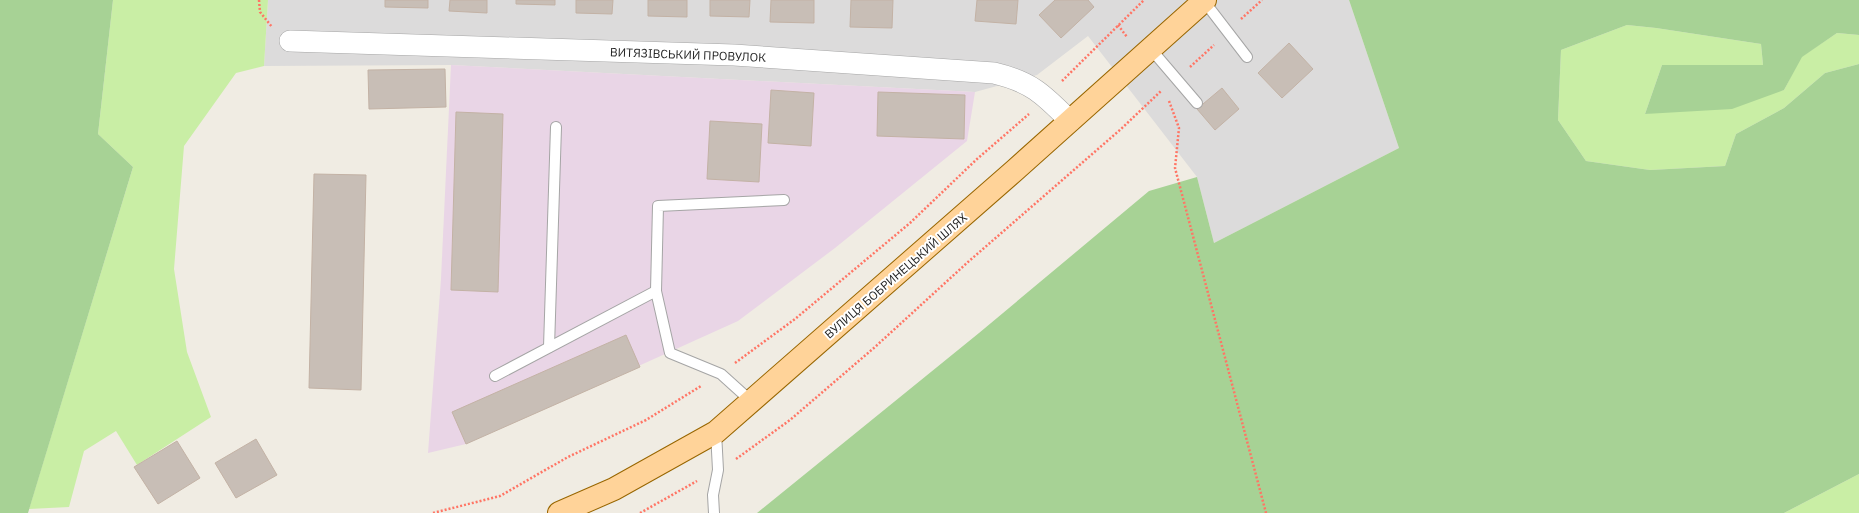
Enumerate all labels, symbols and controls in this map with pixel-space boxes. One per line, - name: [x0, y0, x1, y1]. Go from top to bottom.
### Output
- street label: ВИТЯЗІВСЬКИЙ ПРОВУЛОК: [610, 44, 766, 65]
- street label: ВУЛИЦЯ БОБРИНЕЦЬКИЙ ШЛЯХ: [821, 209, 970, 342]

